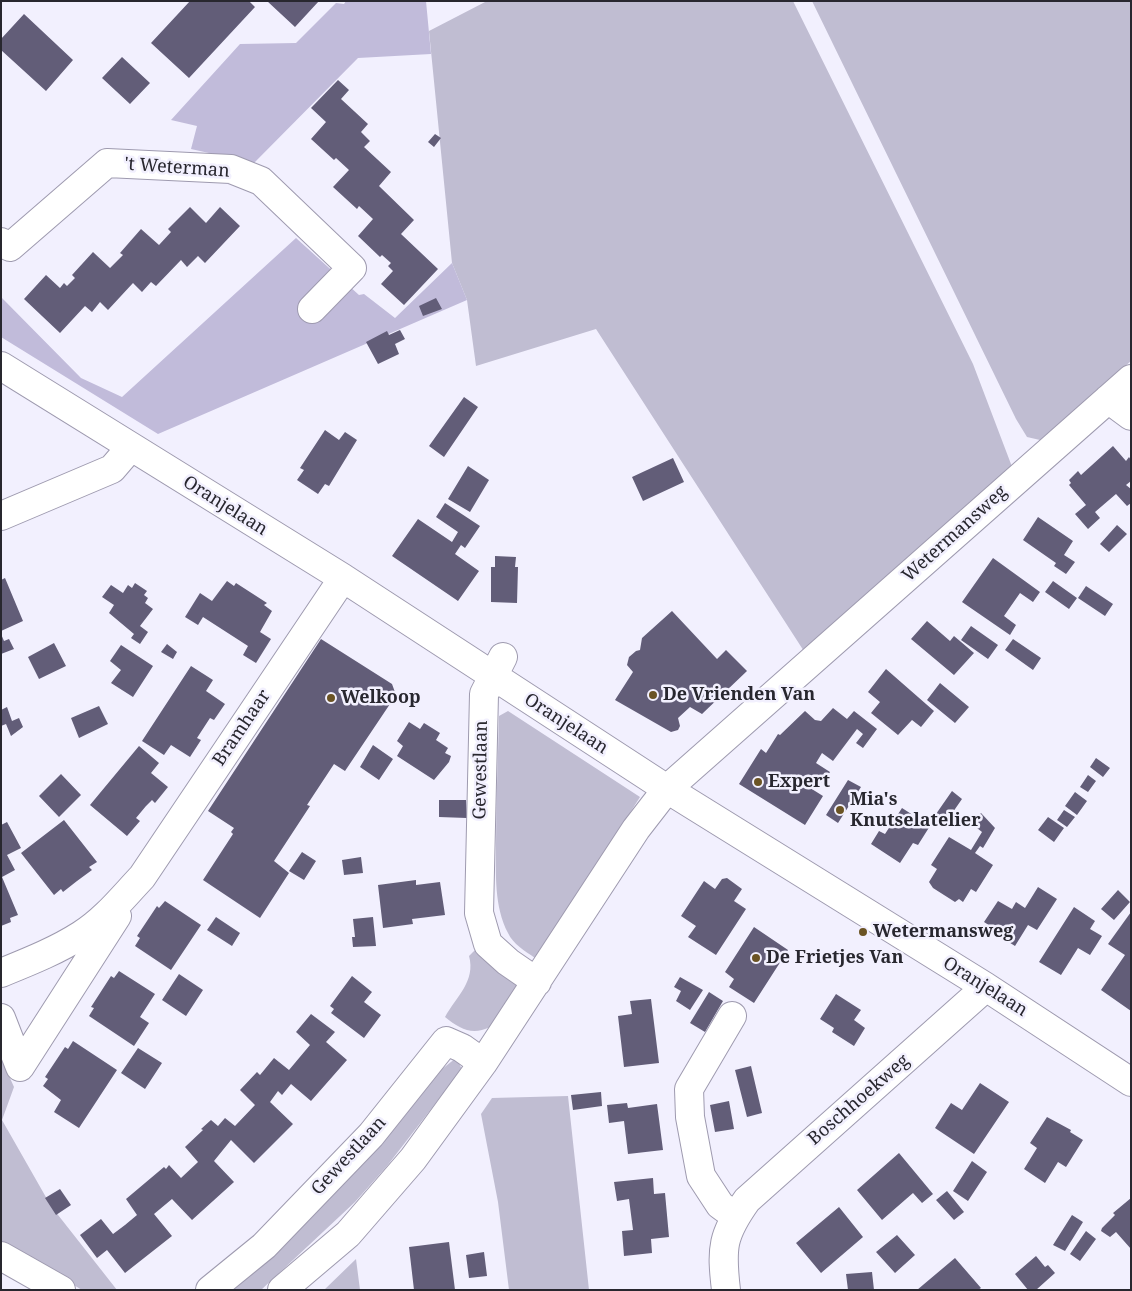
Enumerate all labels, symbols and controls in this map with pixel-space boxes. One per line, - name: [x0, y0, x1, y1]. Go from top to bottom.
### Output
- street label: 't Weterman: [124, 154, 230, 182]
- street label: Oranjelaan: [179, 471, 271, 541]
- street label: Wetermansweg: [898, 481, 1012, 587]
- place label: De Vrienden Van: [663, 684, 815, 706]
- street label: Bramhaar: [209, 686, 275, 770]
- place label: Welkoop: [341, 687, 421, 709]
- street label: Oranjelaan: [520, 689, 612, 759]
- marker: De Vrienden Van: [647, 689, 659, 701]
- marker: Welkoop: [325, 692, 337, 704]
- street label: Gewestlaan: [469, 720, 493, 820]
- place label: Expert: [768, 771, 830, 793]
- marker: Expert: [752, 776, 764, 788]
- place label: Mia's Knutselatelier: [850, 789, 981, 832]
- marker: Mia's Knutselatelier: [834, 804, 846, 816]
- place label: Wetermansweg: [873, 921, 1013, 943]
- marker: Wetermansweg: [857, 926, 869, 938]
- place label: De Frietjes Van: [766, 947, 903, 969]
- marker: De Frietjes Van: [750, 952, 762, 964]
- street label: Oranjelaan: [939, 952, 1031, 1022]
- street label: Boschhoekweg: [804, 1050, 914, 1150]
- street label: Gewestlaan: [307, 1112, 391, 1200]

